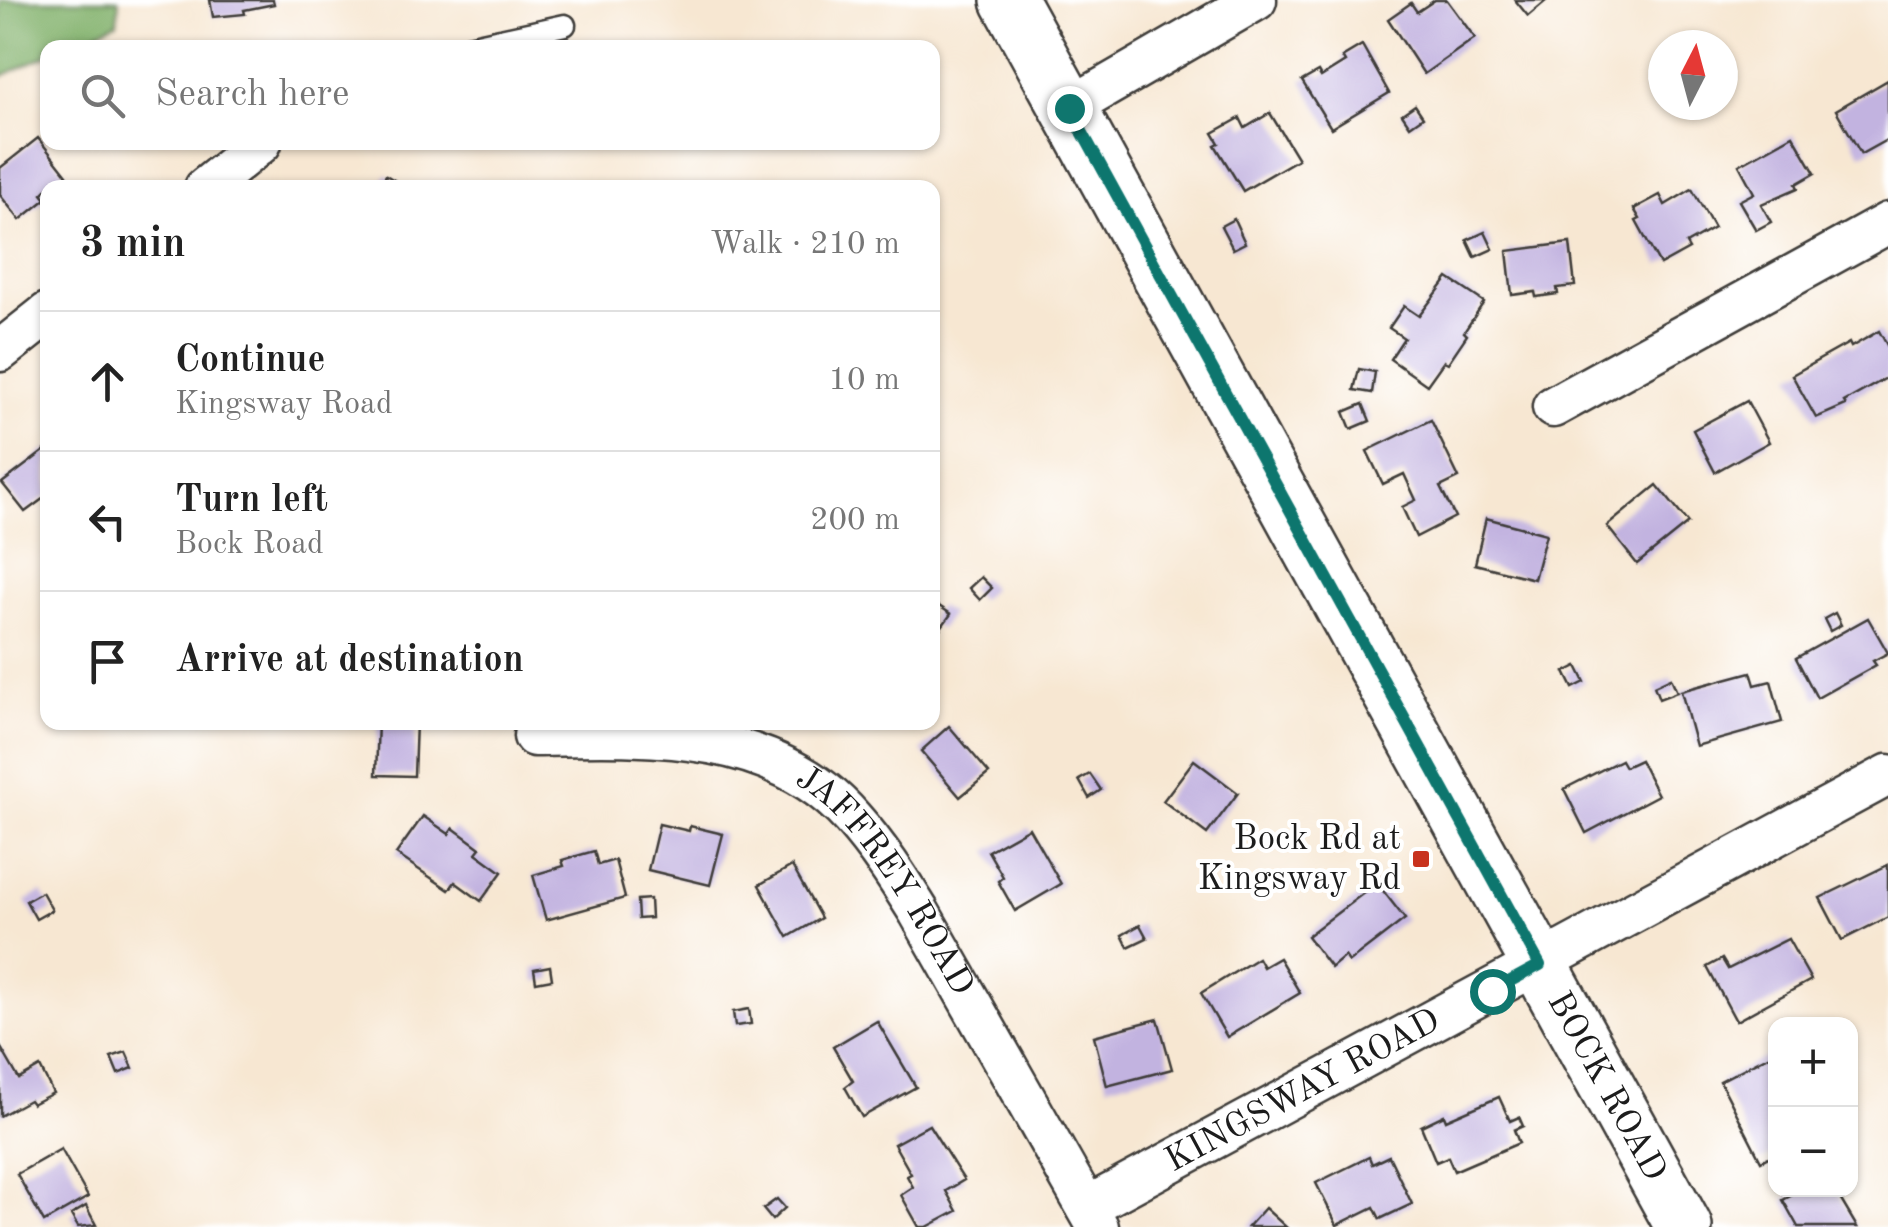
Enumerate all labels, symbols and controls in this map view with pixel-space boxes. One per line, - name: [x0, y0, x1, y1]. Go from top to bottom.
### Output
- north arrow: [1648, 30, 1738, 120]
- search box: [40, 40, 940, 150]
- icon: search: [75, 68, 130, 123]
- text: Search here: [155, 76, 350, 114]
- route end: [1047, 86, 1093, 132]
- text: 3 min: [80, 224, 186, 266]
- text: Walk · 210 m: [710, 229, 900, 261]
- text: Continue: [175, 342, 325, 380]
- icon: ahead: [80, 354, 135, 409]
- text: 10 m: [829, 365, 900, 397]
- text: Kingsway Road: [175, 389, 393, 421]
- text: Turn left: [175, 482, 328, 520]
- icon: left: [80, 494, 135, 549]
- text: 200 m: [810, 505, 900, 537]
- text: Bock Road: [175, 529, 324, 561]
- icon: arrive: [80, 634, 135, 689]
- text: Arrive at destination: [175, 642, 524, 680]
- street label: JAFFREY ROAD: [790, 760, 980, 1001]
- place label: Bock Rd at Kingsway Rd: [1198, 822, 1401, 897]
- marker: Bock Rd at Kingsway Rd: [1410, 848, 1432, 870]
- route start: [1470, 969, 1516, 1015]
- street label: BOCK ROAD: [1541, 986, 1673, 1187]
- street label: KINGSWAY ROAD: [1160, 1003, 1446, 1179]
- map controls: [1768, 1017, 1858, 1197]
- button: +: [1768, 1017, 1858, 1107]
- button: −: [1768, 1107, 1858, 1197]

